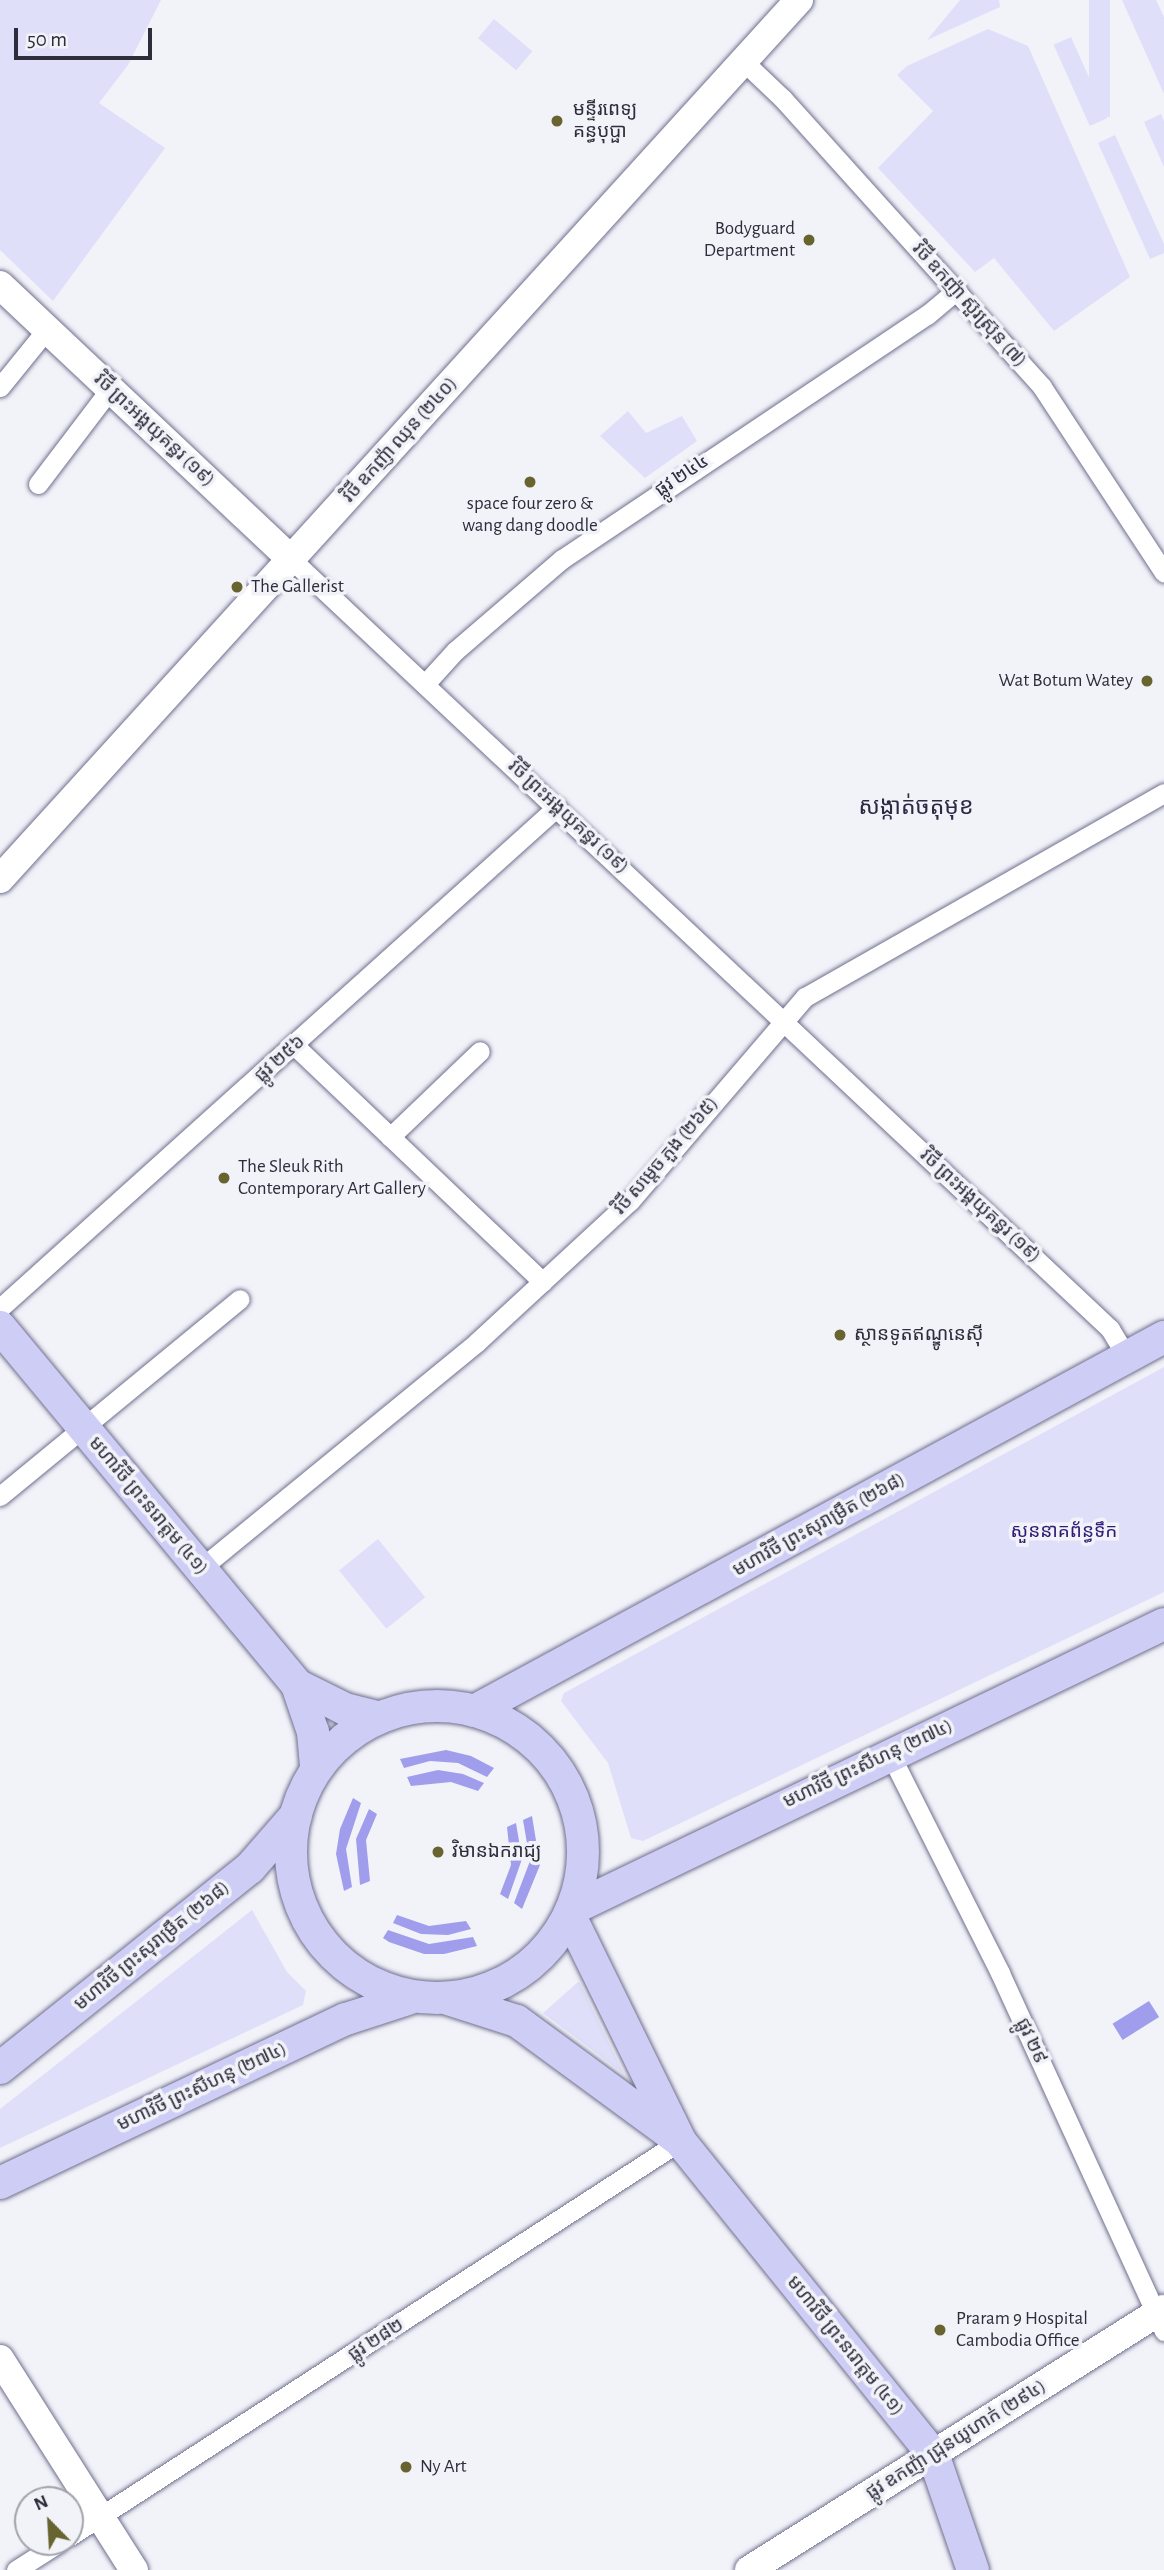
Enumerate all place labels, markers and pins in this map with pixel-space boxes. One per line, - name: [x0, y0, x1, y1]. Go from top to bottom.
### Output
- place label: មន្ទីរពេទ្យ គន្ធបុប្ផា: [573, 99, 637, 143]
- marker: មន្ទីរពេទ្យ គន្ធបុប្ផា: [547, 111, 567, 131]
- place label: Bodyguard Department: [704, 218, 795, 262]
- marker: Bodyguard Department: [801, 232, 817, 248]
- marker: space four zero & wang dang doodle: [522, 474, 538, 490]
- place label: space four zero & wang dang doodle: [462, 493, 598, 537]
- place label: The Gallerist: [251, 576, 344, 598]
- marker: The Gallerist: [229, 579, 245, 595]
- place label: Wat Botum Watey: [998, 670, 1133, 692]
- marker: Wat Botum Watey: [1139, 673, 1155, 689]
- place label: The Sleuk Rith Contemporary Art Gallery: [238, 1156, 426, 1200]
- marker: The Sleuk Rith Contemporary Art Gallery: [216, 1170, 232, 1186]
- place label: ស្ថានទូតឥណ្ឌូនេស៊ី: [854, 1324, 983, 1346]
- marker: ស្ថានទូតឥណ្ឌូនេស៊ី: [832, 1327, 848, 1343]
- place label: វិមានឯករាជ្យ: [452, 1841, 541, 1863]
- marker: វិមានឯករាជ្យ: [430, 1844, 446, 1860]
- place label: Praram 9 Hospital Cambodia Office: [956, 2308, 1088, 2352]
- marker: Praram 9 Hospital Cambodia Office: [930, 2320, 950, 2340]
- place label: Ny Art: [420, 2456, 467, 2478]
- marker: Ny Art: [398, 2459, 414, 2475]

